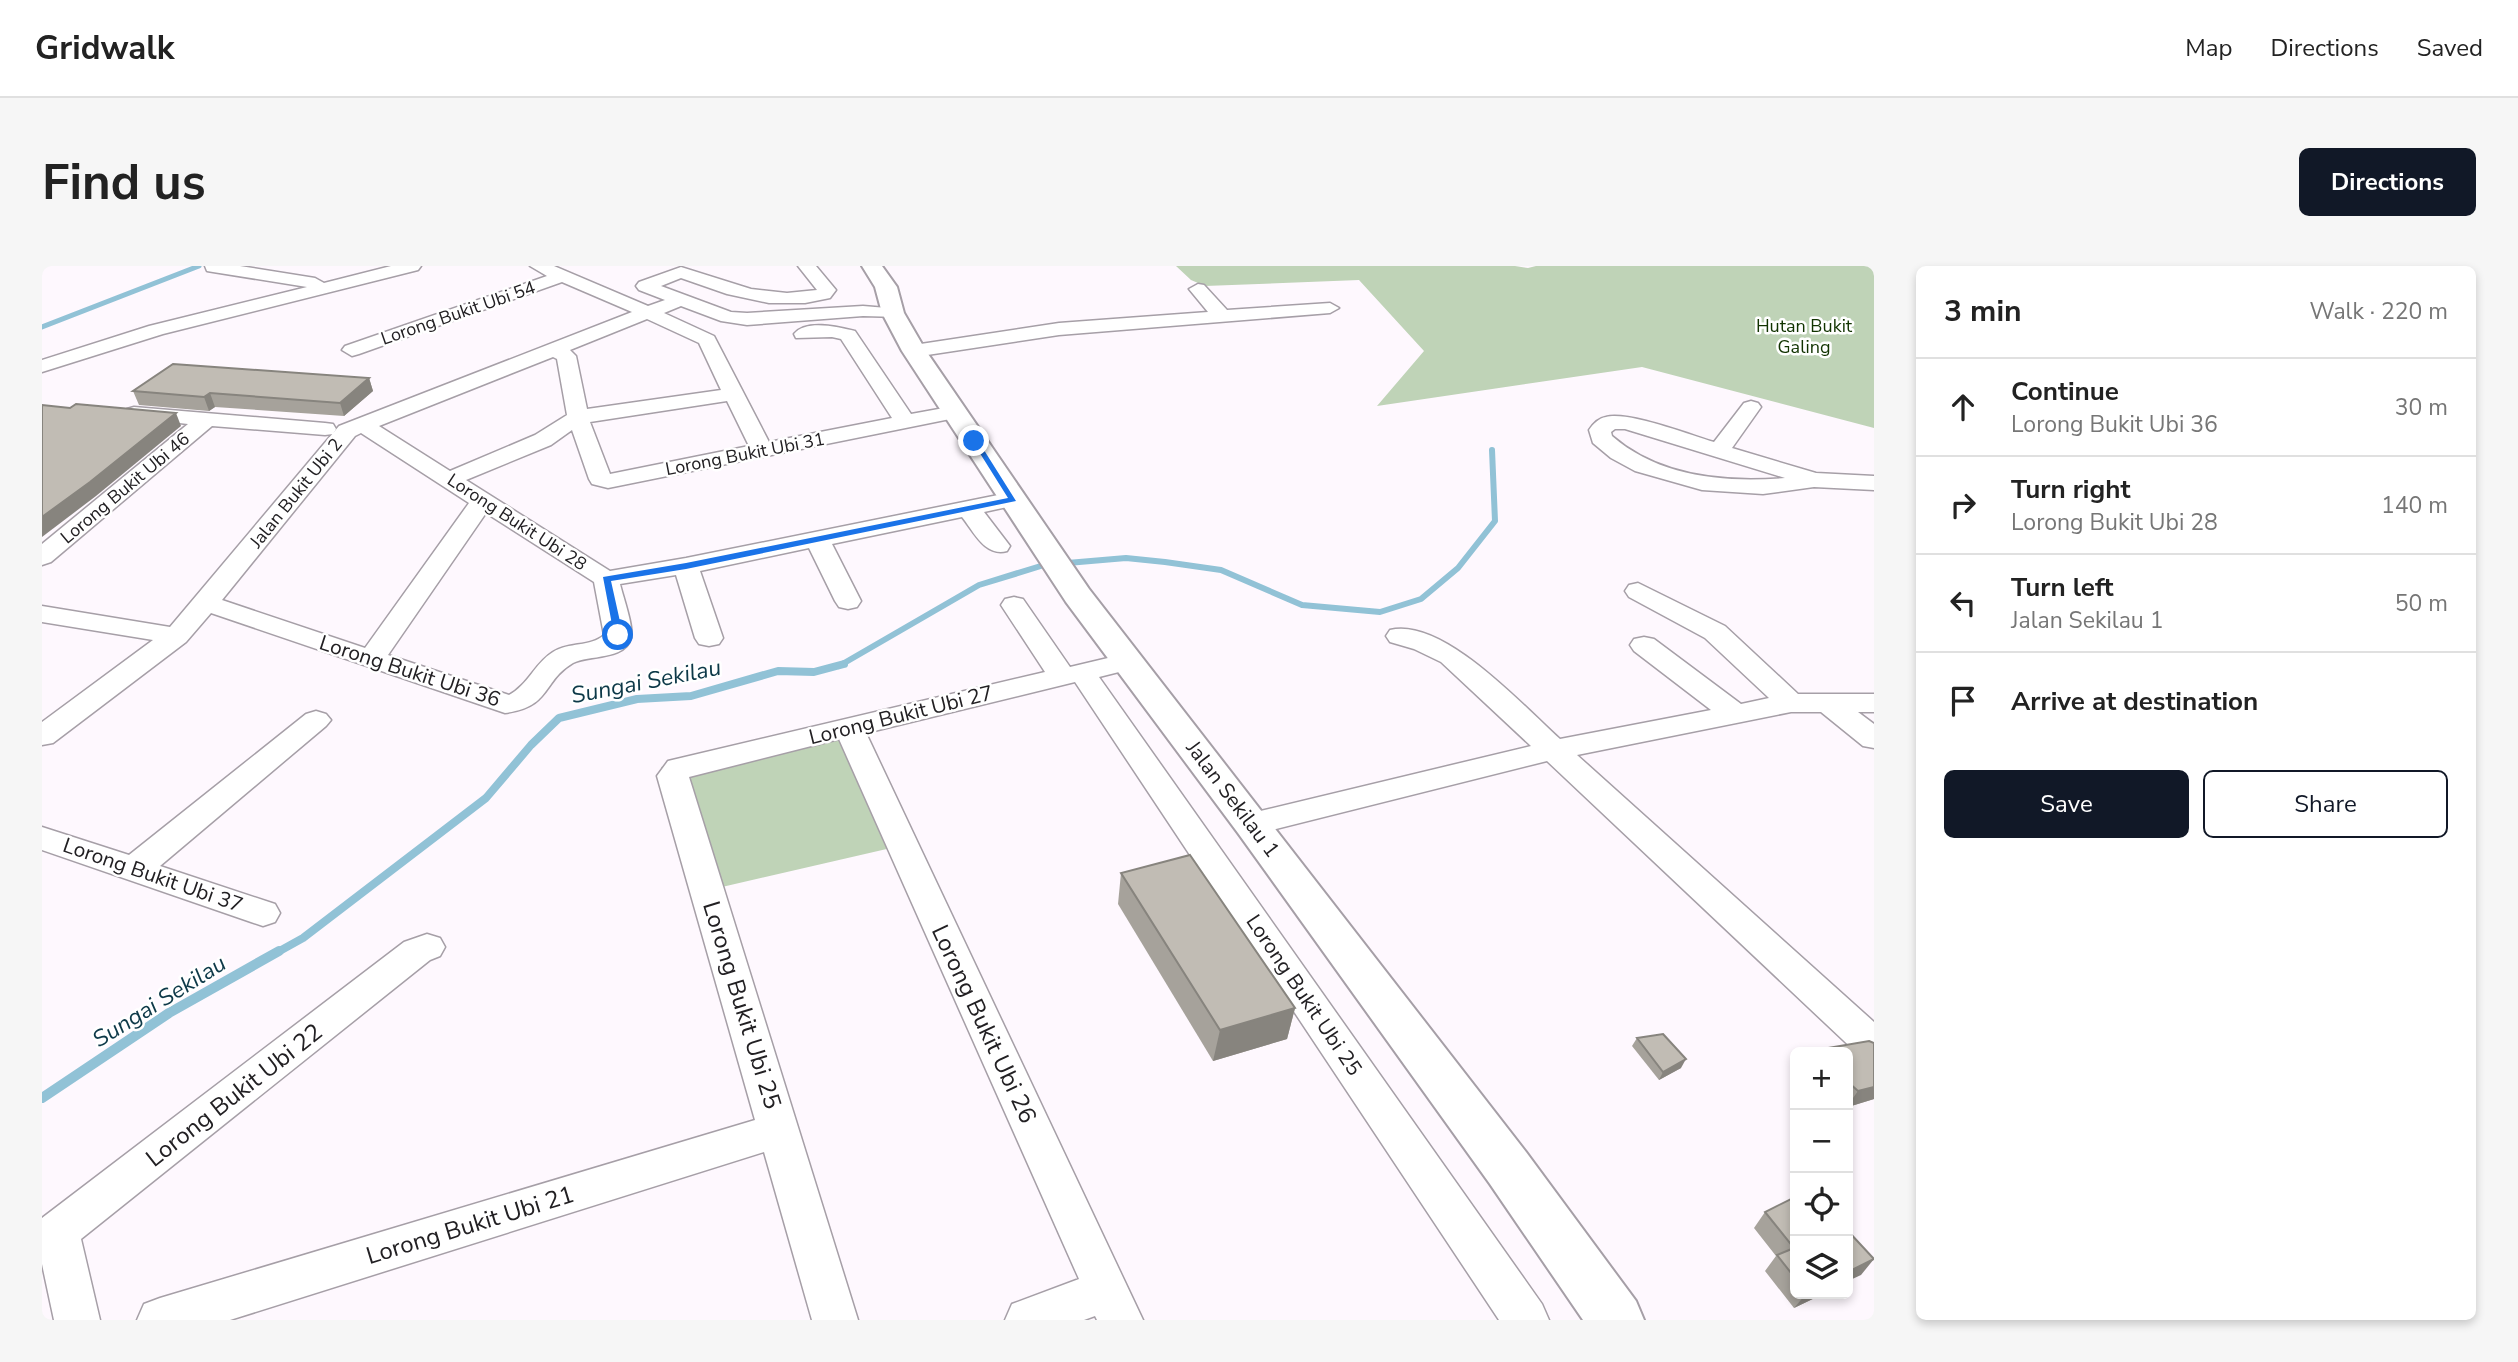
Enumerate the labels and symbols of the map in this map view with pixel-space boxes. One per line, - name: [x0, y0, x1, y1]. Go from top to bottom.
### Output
- street label: Lorong Bukit Ubi 54: [378, 275, 539, 351]
- park label: Hutan Bukit Galing: [1756, 314, 1853, 359]
- route end: [958, 425, 989, 456]
- street label: Lorong Bukit Ubi 46: [55, 427, 195, 549]
- street label: Lorong Bukit Ubi 31: [663, 427, 827, 481]
- street label: Jalan Bukit Ubi 2: [244, 433, 348, 554]
- street label: Lorong Bukit Ubi 28: [443, 468, 591, 576]
- route start: [602, 619, 633, 650]
- street label: Lorong Bukit Ubi 36: [316, 629, 504, 713]
- water label: Sungai Sekilau: [568, 652, 724, 711]
- street label: Lorong Bukit Ubi 27: [806, 679, 996, 751]
- street label: Jalan Sekilau 1: [1179, 734, 1286, 863]
- street label: Lorong Bukit Ubi 37: [59, 831, 247, 919]
- street label: Lorong Bukit Ubi 25: [695, 897, 789, 1113]
- street label: Lorong Bukit Ubi 25: [1240, 909, 1368, 1081]
- street label: Lorong Bukit Ubi 26: [924, 919, 1044, 1129]
- water label: Sungai Sekilau: [87, 948, 232, 1055]
- street label: Lorong Bukit Ubi 22: [139, 1016, 329, 1174]
- street label: Lorong Bukit Ubi 21: [362, 1178, 578, 1272]

